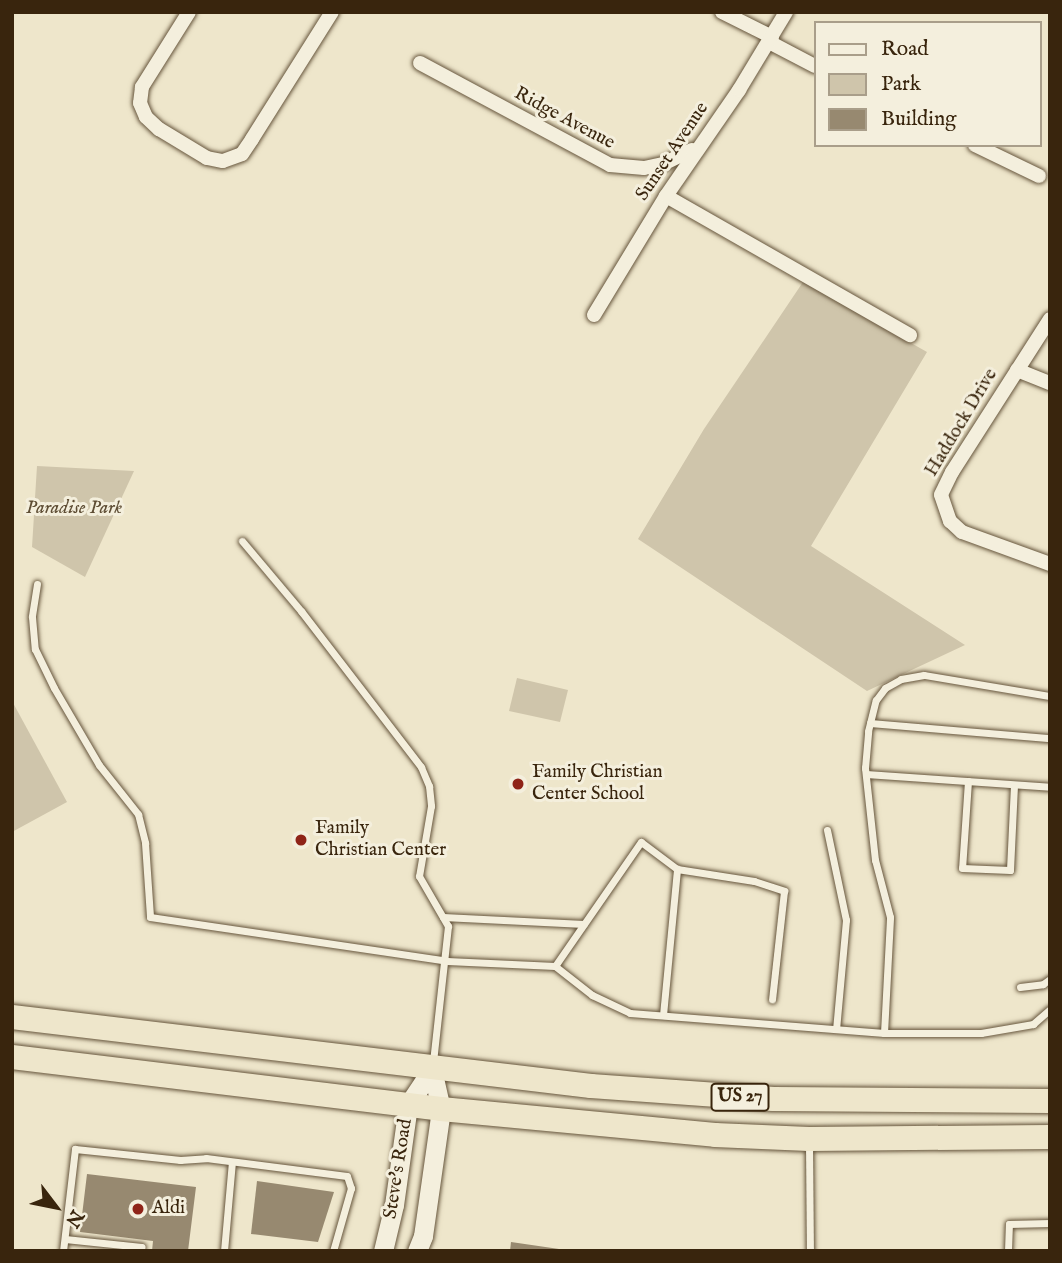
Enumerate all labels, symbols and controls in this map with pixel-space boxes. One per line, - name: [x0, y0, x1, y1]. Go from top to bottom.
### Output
- legend: [814, 21, 1041, 147]
- text: Road: [881, 36, 928, 63]
- text: Park: [881, 71, 921, 98]
- street label: Ridge Avenue: [510, 83, 618, 155]
- street label: Sunset Avenue: [632, 98, 714, 206]
- text: Building: [881, 106, 956, 133]
- street label: Haddock Drive: [921, 365, 1003, 481]
- park label: Paradise Park: [26, 498, 122, 520]
- place label: Family Christian Center School: [532, 762, 663, 806]
- marker: Family Christian Center School: [510, 776, 526, 792]
- place label: Family Christian Center: [315, 818, 446, 862]
- marker: Family Christian Center: [293, 832, 309, 848]
- road number: US 27: [710, 1082, 770, 1112]
- street label: Steve's Road: [380, 1117, 418, 1221]
- north arrow: [21, 1172, 91, 1242]
- place label: Aldi: [152, 1198, 185, 1220]
- marker: Aldi: [130, 1201, 146, 1217]
- text: N: [59, 1205, 88, 1231]

